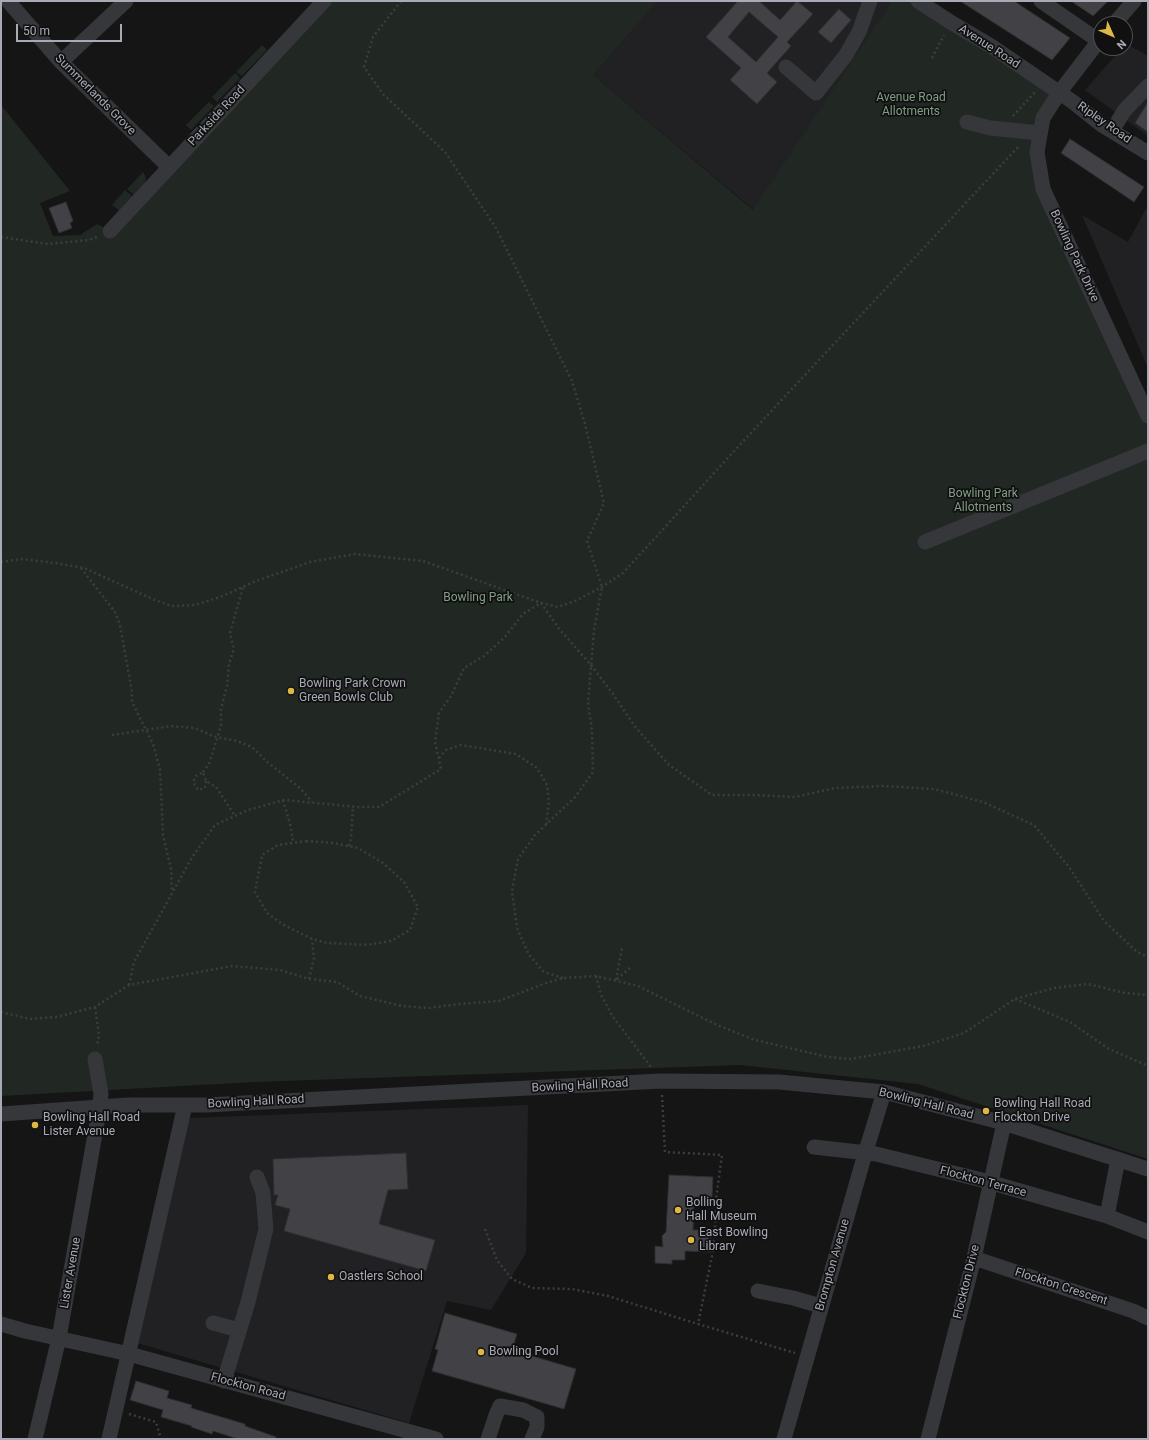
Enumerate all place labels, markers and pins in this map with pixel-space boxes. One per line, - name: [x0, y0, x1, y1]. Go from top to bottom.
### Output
- place label: Bowling Park Crown Green Bowls Club: [299, 677, 406, 705]
- marker: Bowling Park Crown Green Bowls Club: [286, 686, 296, 696]
- place label: Bowling Hall Road Flockton Drive: [994, 1097, 1091, 1125]
- marker: Bowling Hall Road Flockton Drive: [981, 1106, 991, 1116]
- place label: Bowling Hall Road Lister Avenue: [43, 1111, 140, 1139]
- marker: Bowling Hall Road Lister Avenue: [30, 1120, 40, 1130]
- place label: Bolling Hall Museum: [686, 1196, 757, 1224]
- marker: Bolling Hall Museum: [673, 1205, 683, 1215]
- place label: East Bowling Library: [699, 1226, 768, 1254]
- marker: East Bowling Library: [686, 1235, 696, 1245]
- place label: Oastlers School: [339, 1270, 423, 1284]
- marker: Oastlers School: [326, 1272, 336, 1282]
- place label: Bowling Pool: [489, 1345, 559, 1359]
- marker: Bowling Pool: [476, 1347, 486, 1357]

